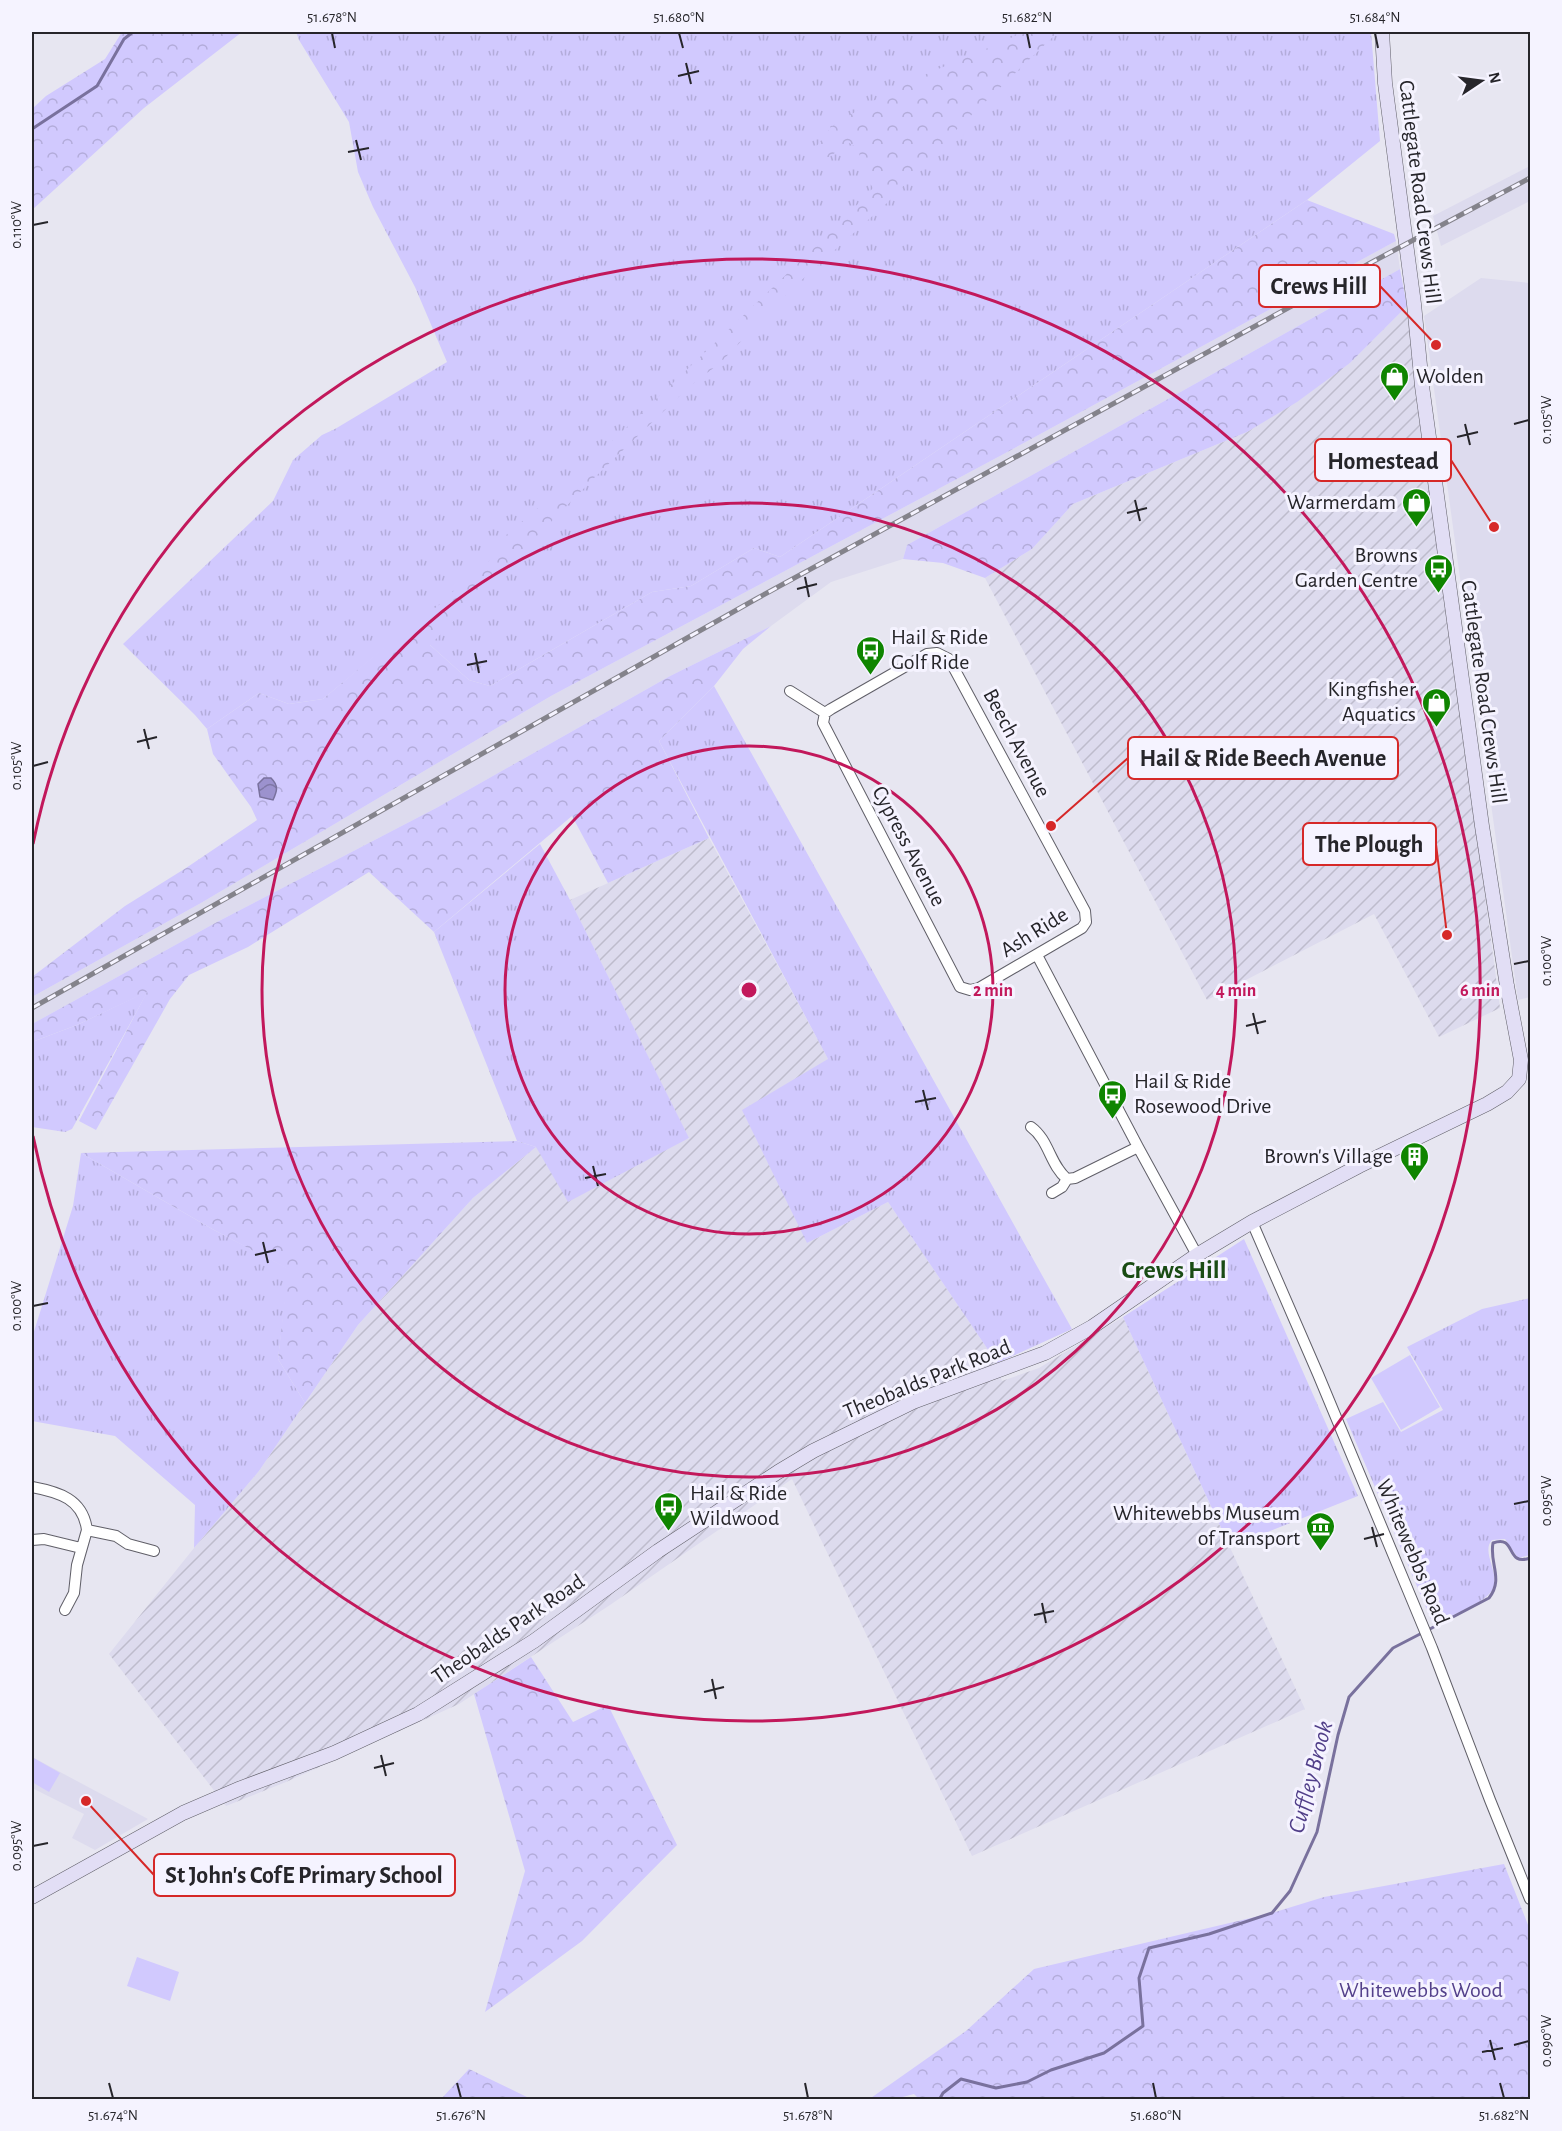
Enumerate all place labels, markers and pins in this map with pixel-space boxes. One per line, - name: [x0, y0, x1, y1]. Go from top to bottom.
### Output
- callout: Crews Hill: [1259, 265, 1380, 307]
- shop icon: Wolden: [1379, 360, 1411, 402]
- place label: Wolden: [1416, 365, 1484, 387]
- callout: Homestead: [1315, 439, 1451, 481]
- shop icon: Warmerdam: [1401, 486, 1433, 528]
- place label: Warmerdam: [1287, 491, 1396, 513]
- place label: Browns Garden Centre: [1295, 544, 1418, 591]
- bus stop icon: Browns Garden Centre: [1423, 552, 1455, 594]
- place label: Hail & Ride Golf Ride: [891, 626, 988, 673]
- bus stop icon: Hail & Ride Golf Ride: [854, 634, 886, 676]
- place label: Kingfisher Aquatics: [1328, 678, 1416, 725]
- shop icon: Kingfisher Aquatics: [1421, 686, 1453, 728]
- callout: Hail & Ride Beech Avenue: [1128, 737, 1398, 779]
- callout: The Plough: [1303, 823, 1436, 865]
- centre of rings: [739, 980, 759, 1000]
- place label: Hail & Ride Rosewood Drive: [1134, 1070, 1271, 1117]
- bus stop icon: Hail & Ride Rosewood Drive: [1097, 1078, 1129, 1120]
- building icon: Brown's Village: [1398, 1140, 1430, 1182]
- place label: Brown's Village: [1264, 1145, 1393, 1167]
- place label: Hail & Ride Wildwood: [690, 1482, 787, 1529]
- bus stop icon: Hail & Ride Wildwood: [653, 1490, 685, 1532]
- place label: Whitewebbs Museum of Transport: [1113, 1502, 1300, 1549]
- museum icon: Whitewebbs Museum of Transport: [1305, 1510, 1337, 1552]
- callout: St John's CofE Primary School: [154, 1854, 455, 1896]

